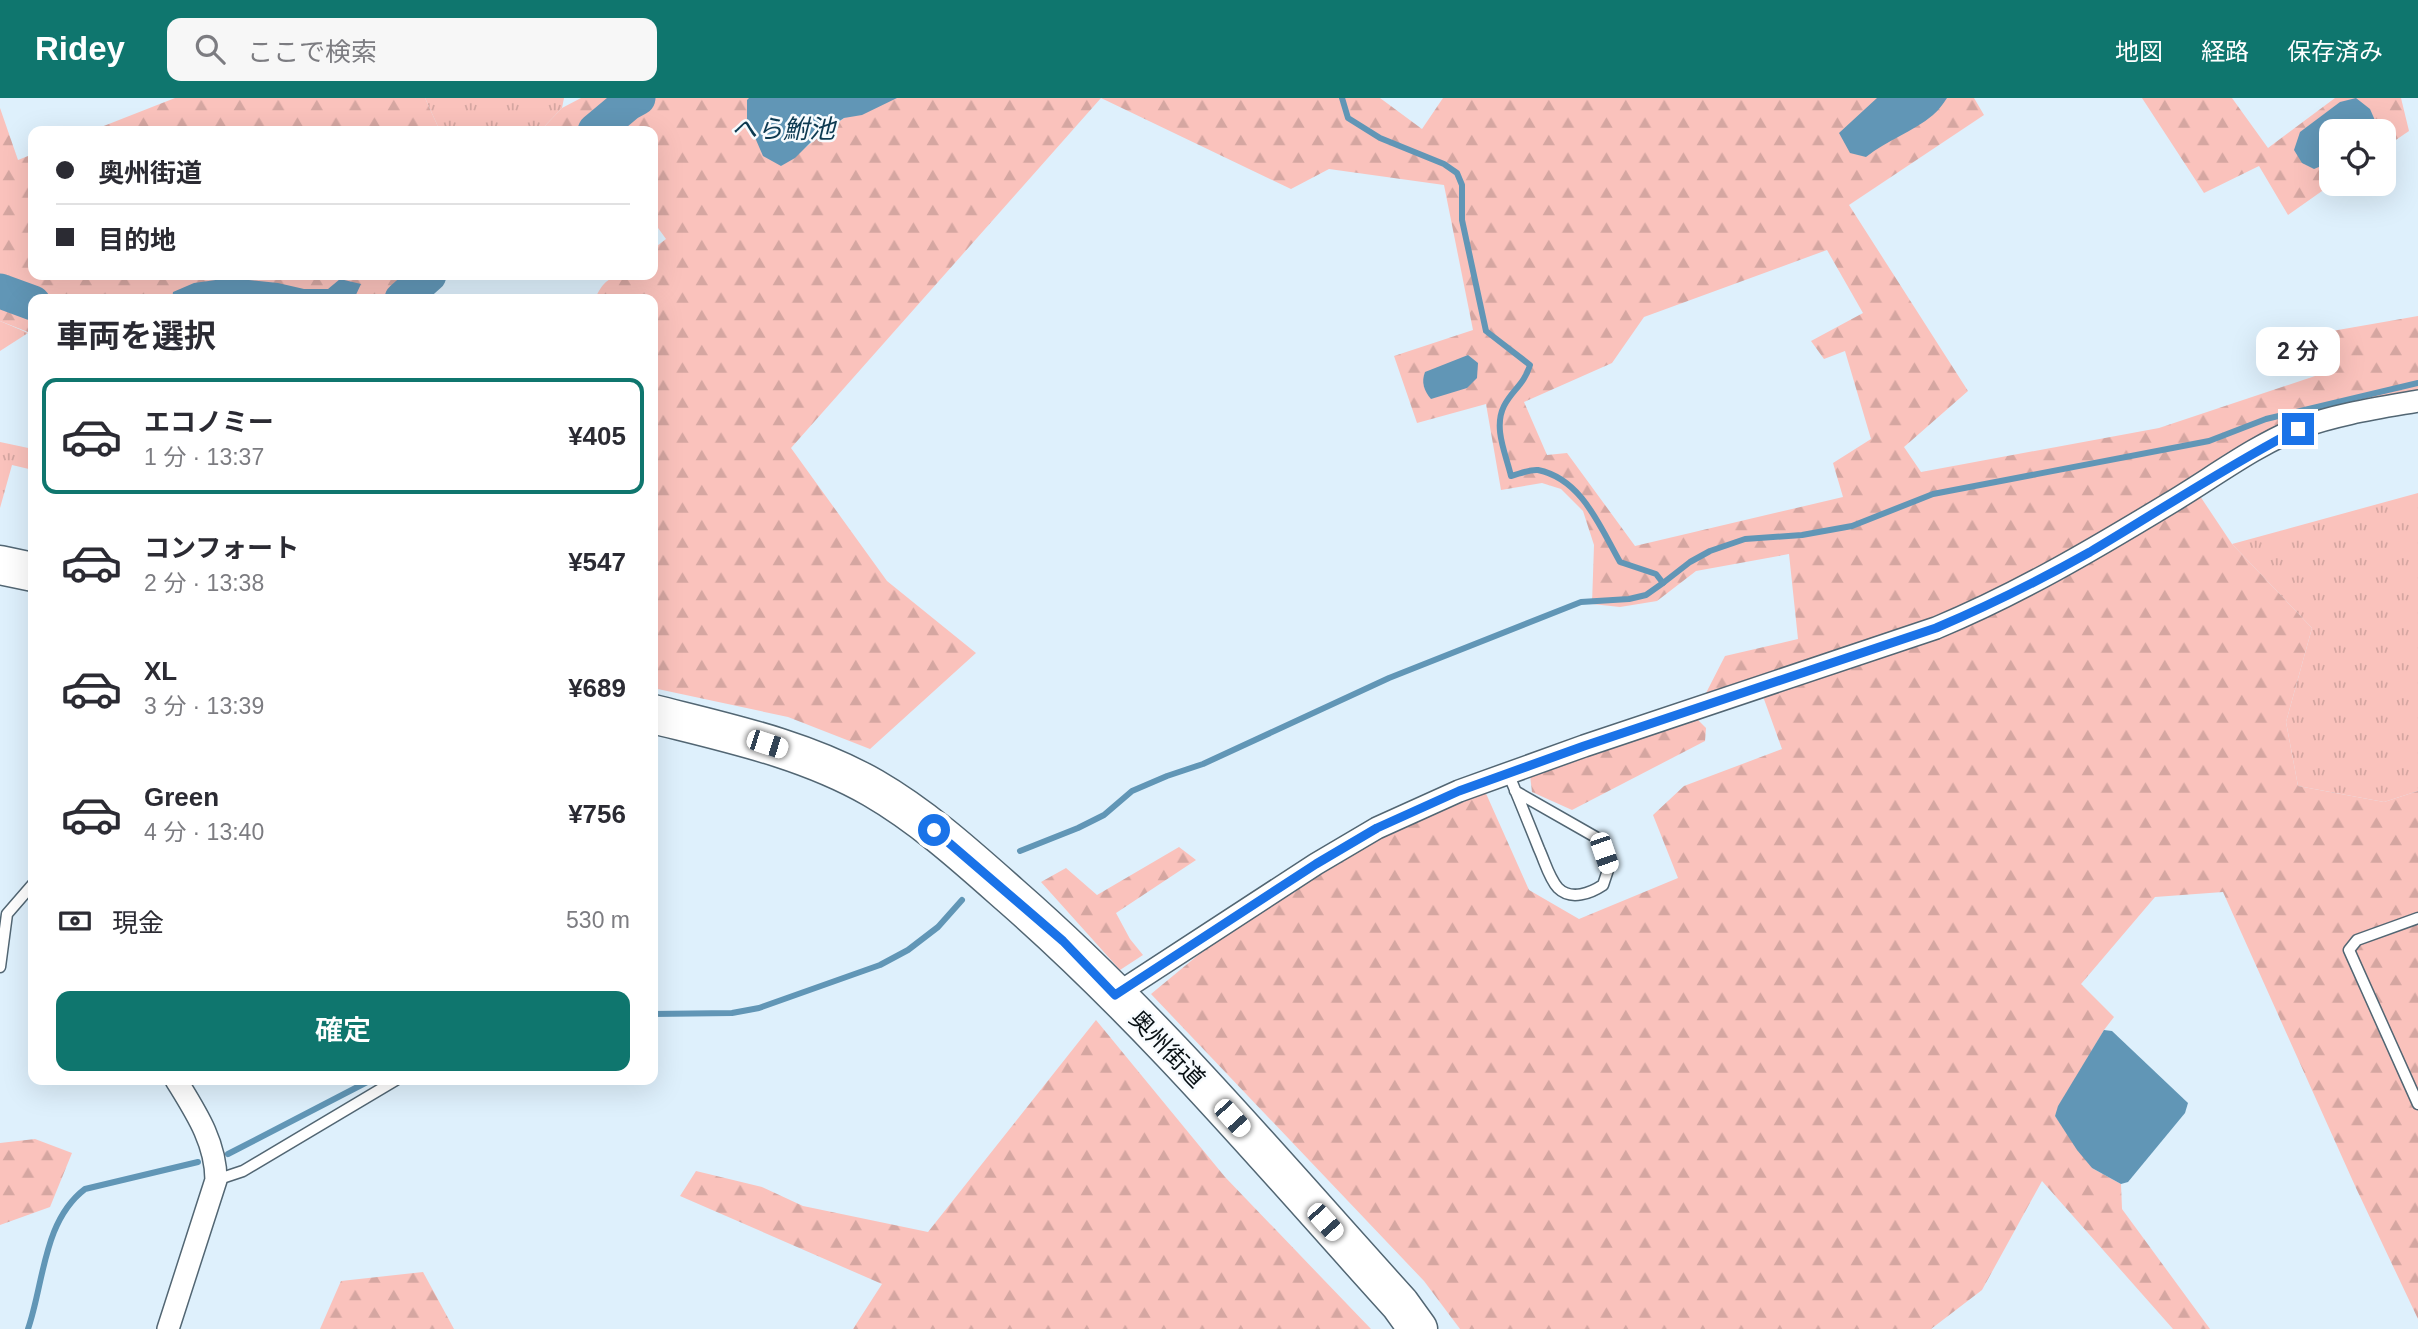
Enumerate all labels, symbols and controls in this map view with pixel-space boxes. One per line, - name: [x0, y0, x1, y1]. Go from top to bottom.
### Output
- search box: [167, 18, 657, 81]
- text: Ridey: [35, 30, 125, 67]
- icon: search: [191, 30, 229, 68]
- text: ここで検索: [247, 37, 377, 67]
- text: 地図: [2115, 38, 2163, 65]
- text: 経路: [2201, 38, 2249, 65]
- text: 保存済み: [2287, 38, 2383, 65]
- water label: へら鮒池: [731, 114, 838, 144]
- map controls: [2319, 119, 2396, 196]
- button: locate: [2319, 119, 2396, 196]
- text: 奥州街道: [98, 158, 202, 188]
- text: 目的地: [98, 225, 176, 255]
- text: 車両を選択: [56, 318, 216, 354]
- callout: 2 分: [2256, 328, 2340, 376]
- text: 2 分: [2277, 338, 2319, 364]
- icon: car: [60, 405, 123, 468]
- text: エコノミー: [144, 407, 274, 437]
- route end: [2282, 413, 2314, 445]
- text: ¥405: [568, 421, 626, 451]
- text: 1 分 · 13:37: [144, 444, 264, 470]
- icon: car: [60, 531, 123, 594]
- text: コンフォート: [144, 533, 299, 563]
- text: ¥547: [568, 547, 626, 577]
- text: 2 分 · 13:38: [144, 570, 264, 596]
- text: XL: [144, 656, 177, 686]
- icon: car: [60, 657, 123, 720]
- text: ¥689: [568, 673, 626, 703]
- text: 3 分 · 13:39: [144, 693, 264, 719]
- car: [744, 728, 791, 760]
- text: Green: [144, 782, 219, 812]
- icon: car: [60, 783, 123, 846]
- text: ¥756: [568, 799, 626, 829]
- route start: [918, 814, 950, 846]
- text: 4 分 · 13:40: [144, 819, 264, 845]
- car: [1588, 830, 1621, 876]
- icon: cash: [56, 902, 94, 940]
- text: 530 m: [566, 907, 630, 933]
- text: 現金: [112, 908, 164, 938]
- button: 確定: [56, 991, 630, 1071]
- street label: 奥州街道: [1124, 1005, 1210, 1093]
- car: [1211, 1095, 1254, 1141]
- car: [1304, 1199, 1347, 1245]

